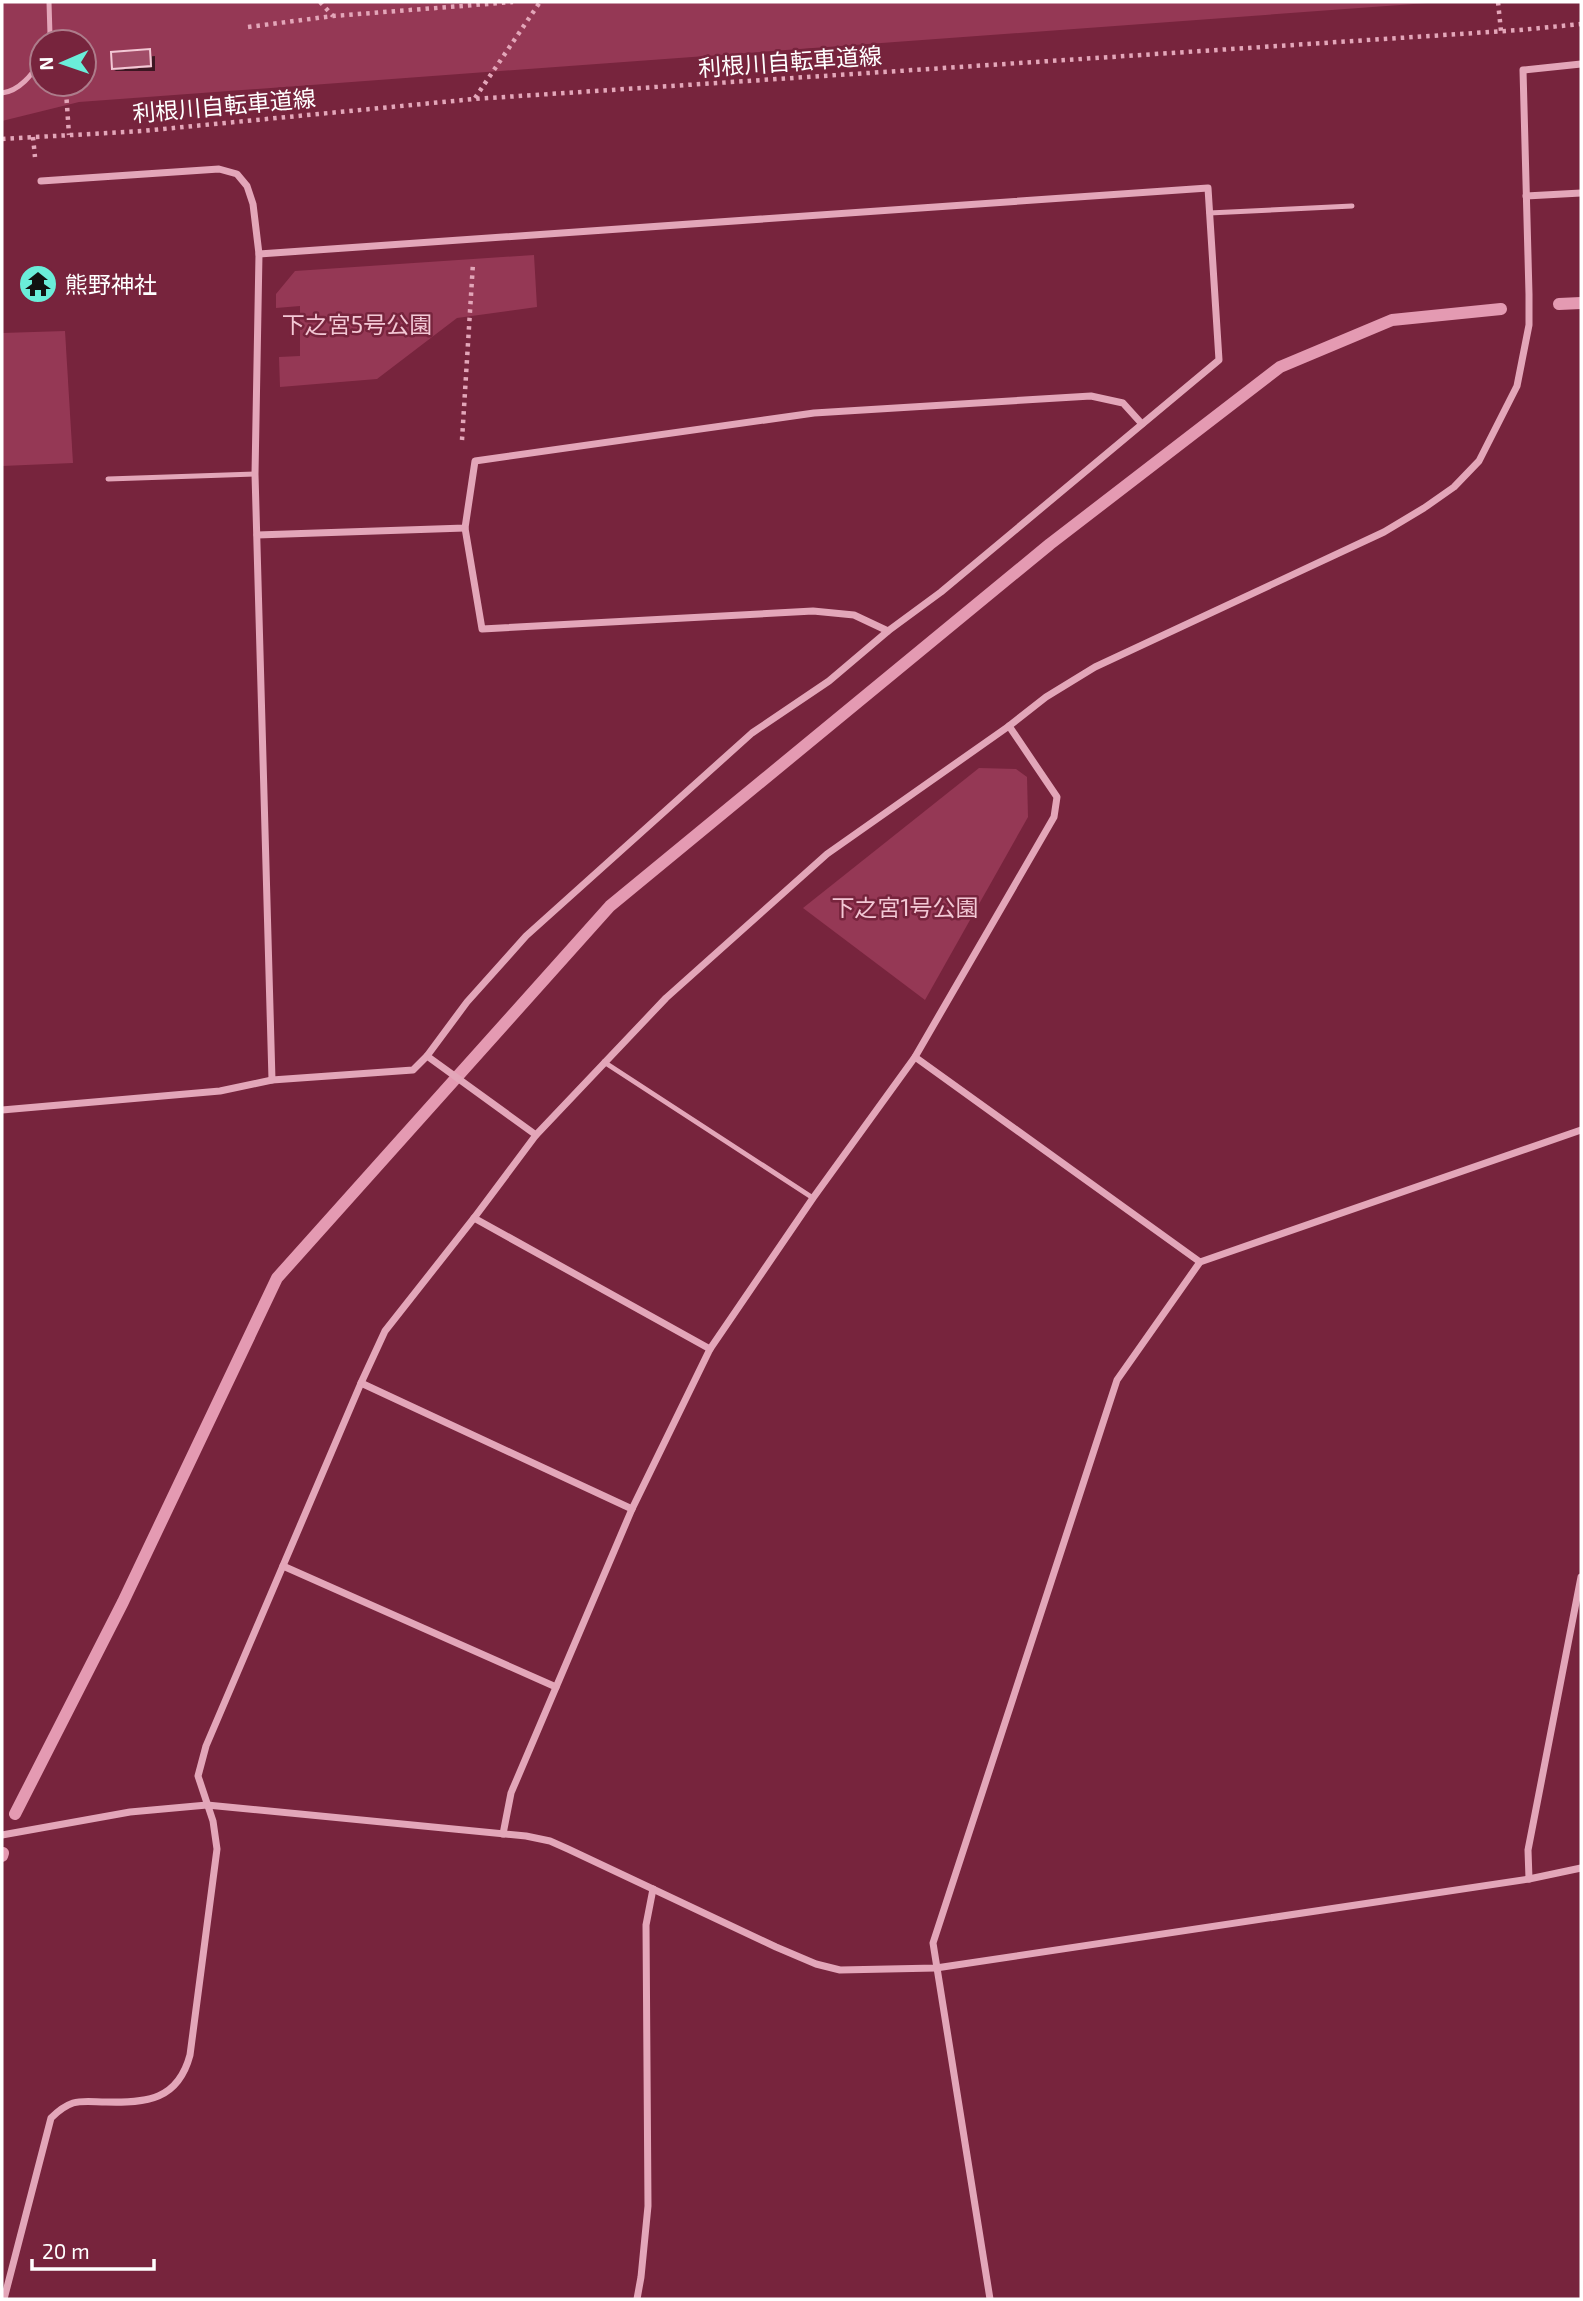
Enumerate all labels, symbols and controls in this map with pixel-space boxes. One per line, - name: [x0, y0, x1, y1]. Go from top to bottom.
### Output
- north arrow: [28, 28, 98, 98]
- street label: 利根川自転車道線: [697, 41, 883, 81]
- text: N: [34, 56, 57, 71]
- street label: 利根川自転車道線: [131, 83, 317, 127]
- temple icon: 熊野神社: [17, 263, 59, 305]
- place label: 熊野神社: [65, 270, 157, 298]
- park label: 下之宮5号公園: [282, 310, 432, 338]
- park label: 下之宮1号公園: [831, 893, 979, 921]
- scale bar: [32, 2228, 154, 2272]
- text: 20 m: [42, 2238, 90, 2263]

